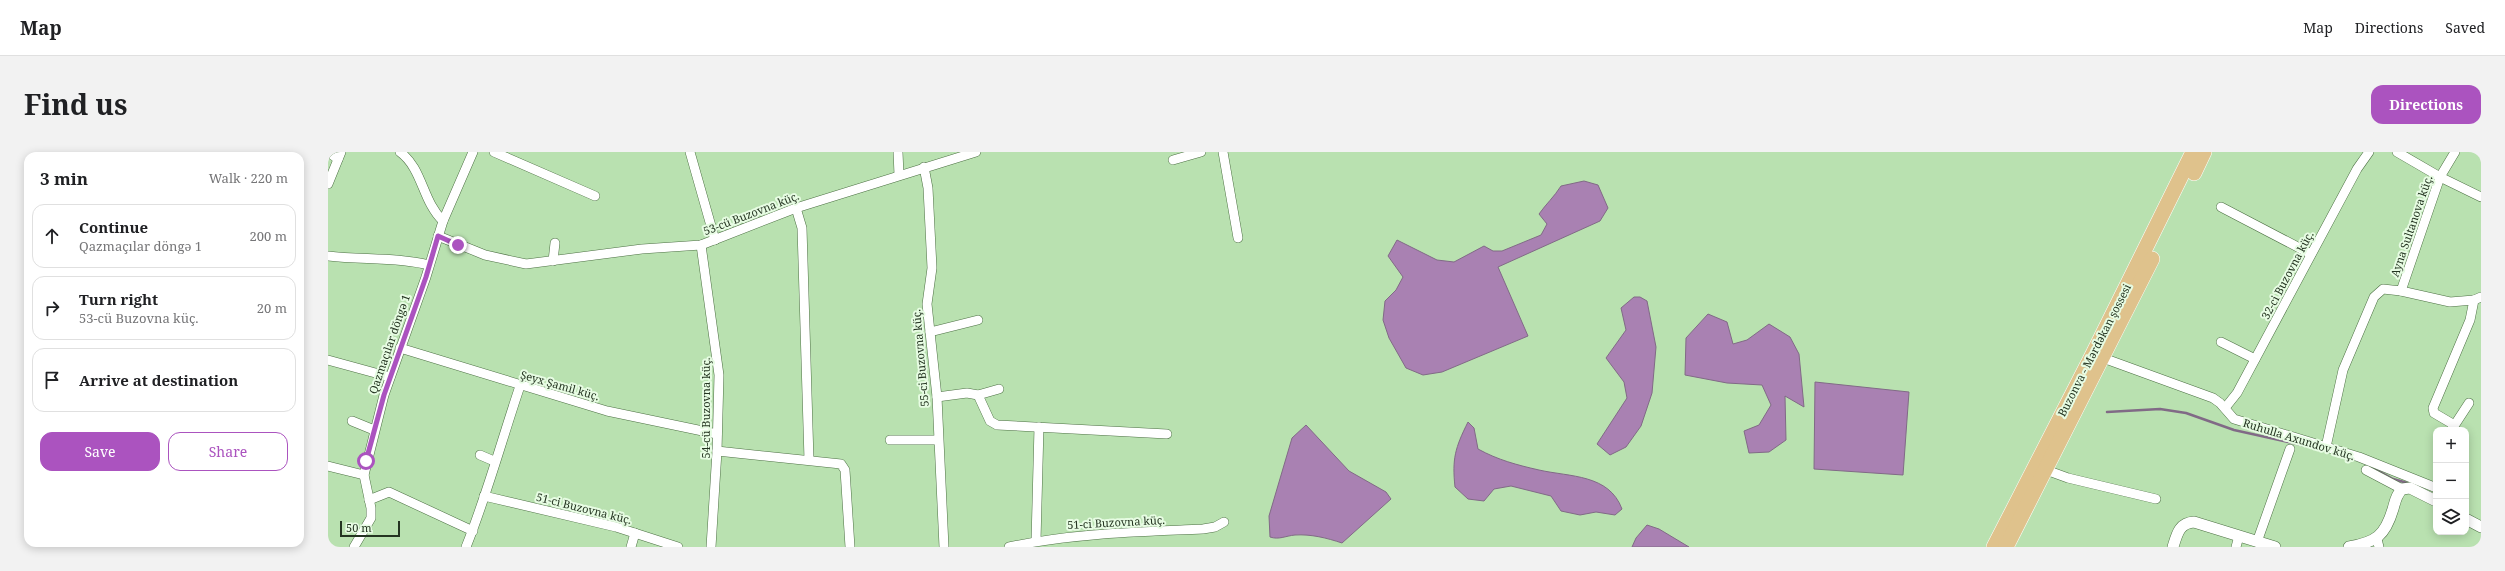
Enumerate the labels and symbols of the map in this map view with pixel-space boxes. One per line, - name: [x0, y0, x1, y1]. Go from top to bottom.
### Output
- street label: Ayna Sultanova küç.: [2387, 173, 2436, 279]
- street label: 53-cü Buzovna küç.: [701, 188, 801, 238]
- street label: 32-ci Buzovna küç.: [2257, 228, 2317, 322]
- route end: [449, 236, 467, 254]
- street label: Buzonva - Mərdəkan şossesi: [2054, 281, 2134, 419]
- street label: Qazmaçılar döngə 1: [365, 292, 413, 396]
- street label: 55-ci Buzovna küç.: [908, 308, 932, 407]
- street label: 54-cü Buzovna küç.: [698, 357, 713, 459]
- street label: Şeyx Şamil küç.: [519, 367, 601, 403]
- street label: Ruhulla Axundov küç.: [2241, 415, 2357, 463]
- route start: [357, 452, 375, 470]
- street label: 51-ci Buzovna küç.: [535, 489, 633, 527]
- street label: 51-ci Buzovna küç.: [1067, 512, 1165, 532]
- scale bar: [340, 519, 400, 538]

